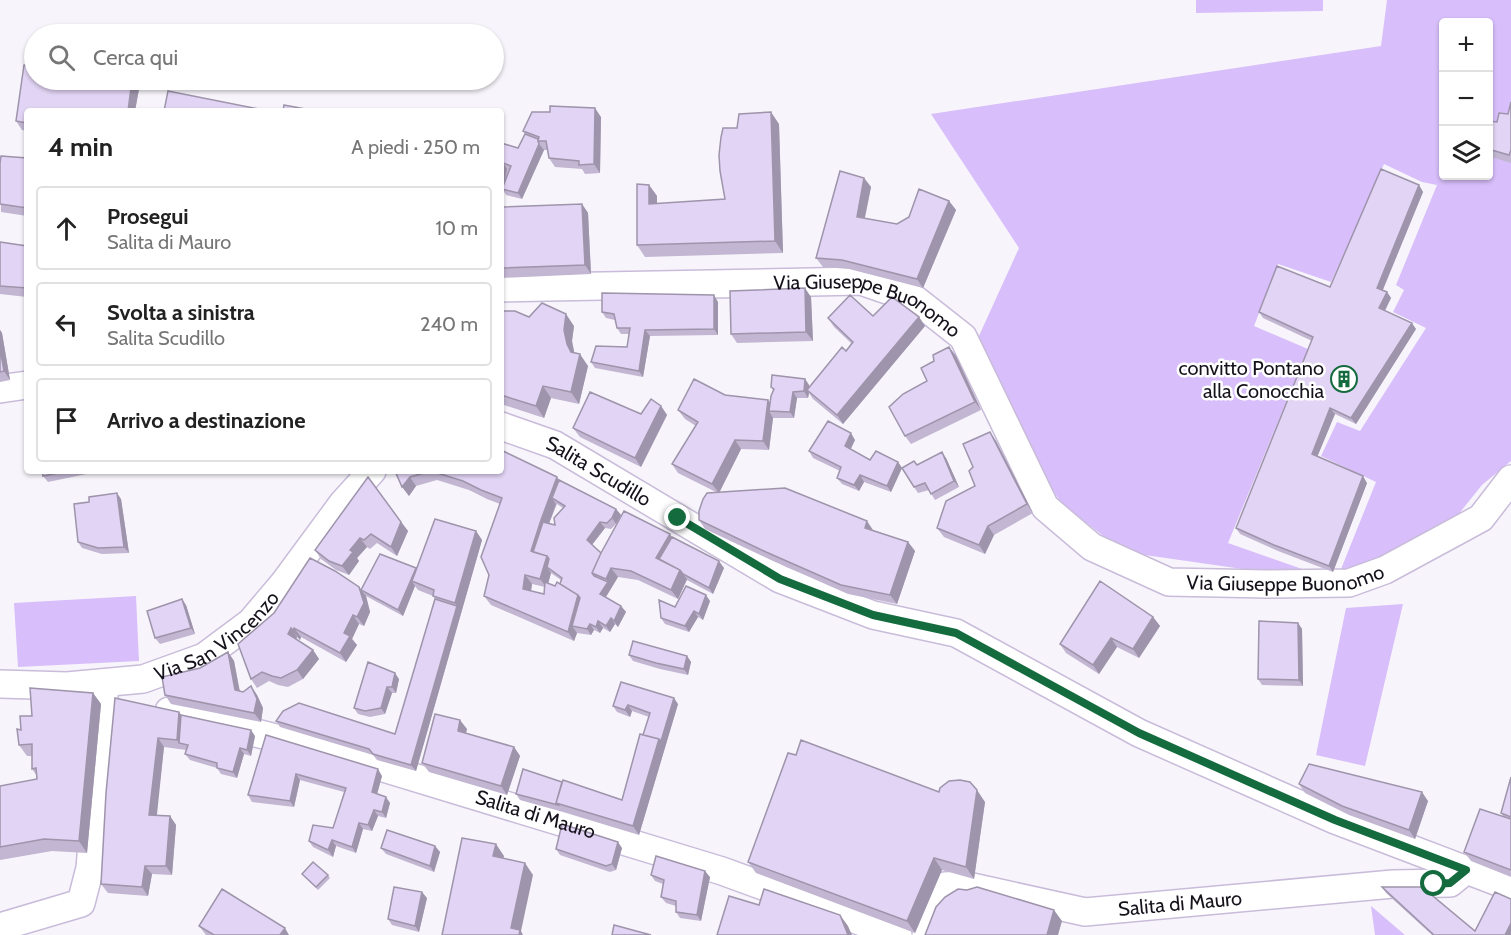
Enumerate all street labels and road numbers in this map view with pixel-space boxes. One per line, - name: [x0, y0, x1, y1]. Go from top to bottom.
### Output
- street label: Via Giuseppe Buonomo: [773, 269, 965, 342]
- street label: Salita Scudillo: [543, 431, 655, 512]
- street label: Via Giuseppe Buonomo: [1186, 559, 1387, 596]
- street label: Via San Vincenzo: [151, 586, 284, 686]
- street label: Salita di Mauro: [473, 785, 599, 844]
- street label: Salita di Mauro: [1117, 886, 1243, 921]

